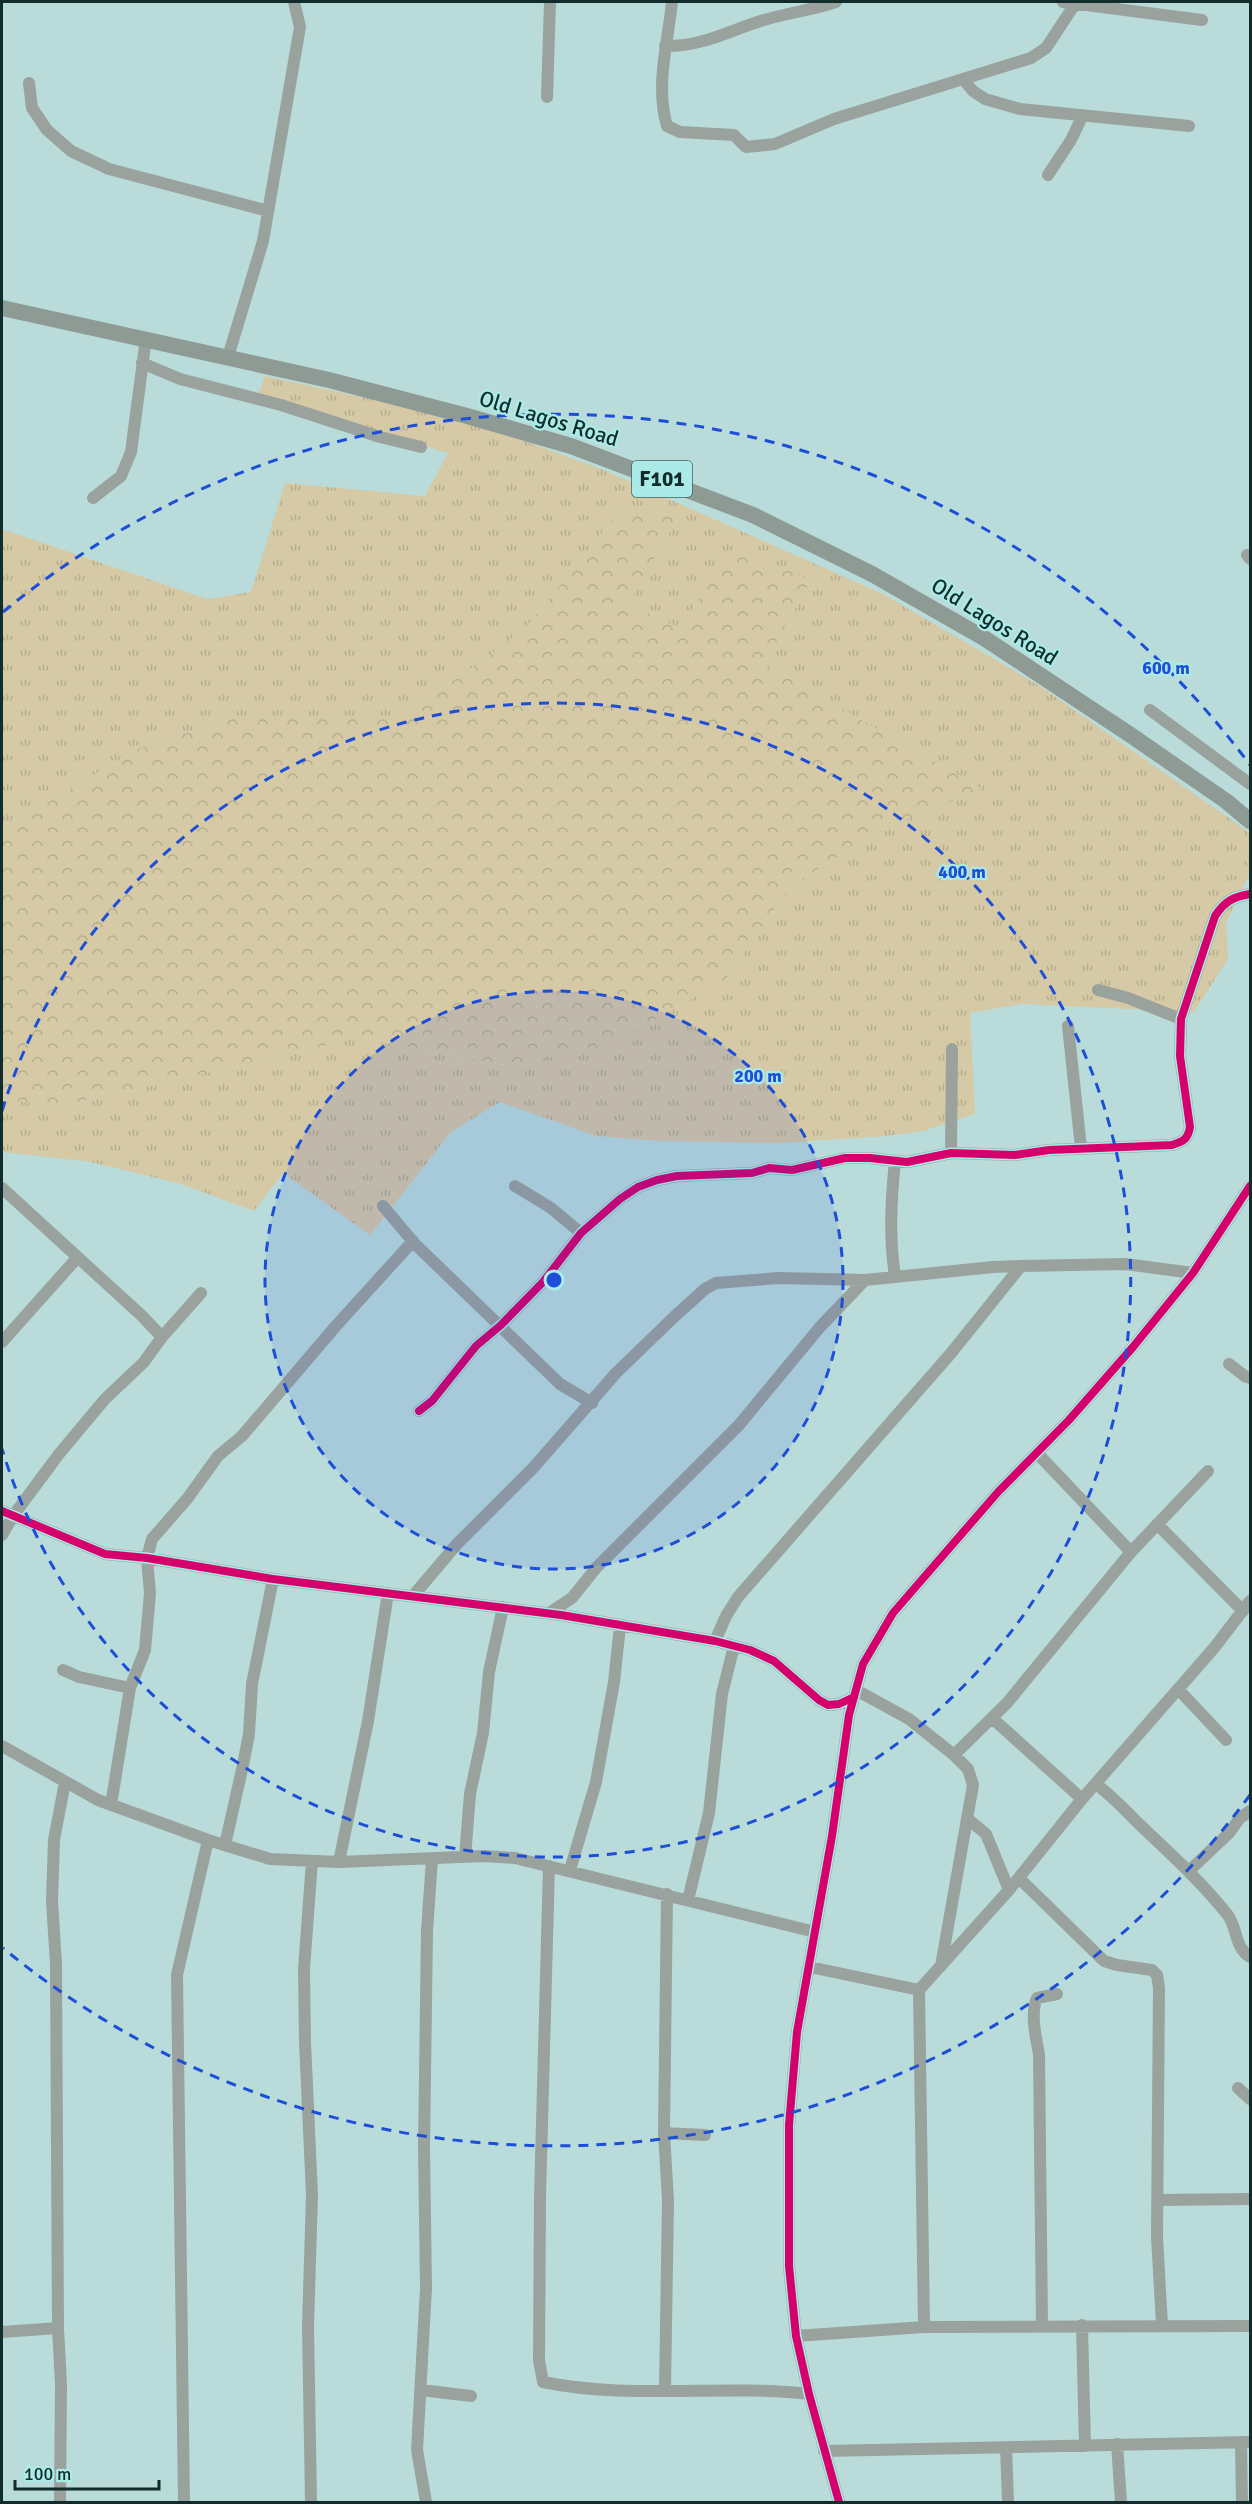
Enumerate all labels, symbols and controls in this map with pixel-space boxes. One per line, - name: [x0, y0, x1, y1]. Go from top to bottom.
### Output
- street label: Old Lagos Road: [476, 384, 622, 452]
- road number: F101: [632, 461, 692, 497]
- street label: Old Lagos Road: [926, 572, 1063, 671]
- text: 600 m: [1142, 657, 1190, 679]
- text: 400 m: [938, 861, 986, 883]
- text: 200 m: [734, 1065, 782, 1087]
- centre of rings: [544, 1270, 564, 1290]
- scale bar: [15, 2453, 159, 2491]
- text: 100 m: [24, 2463, 71, 2485]

